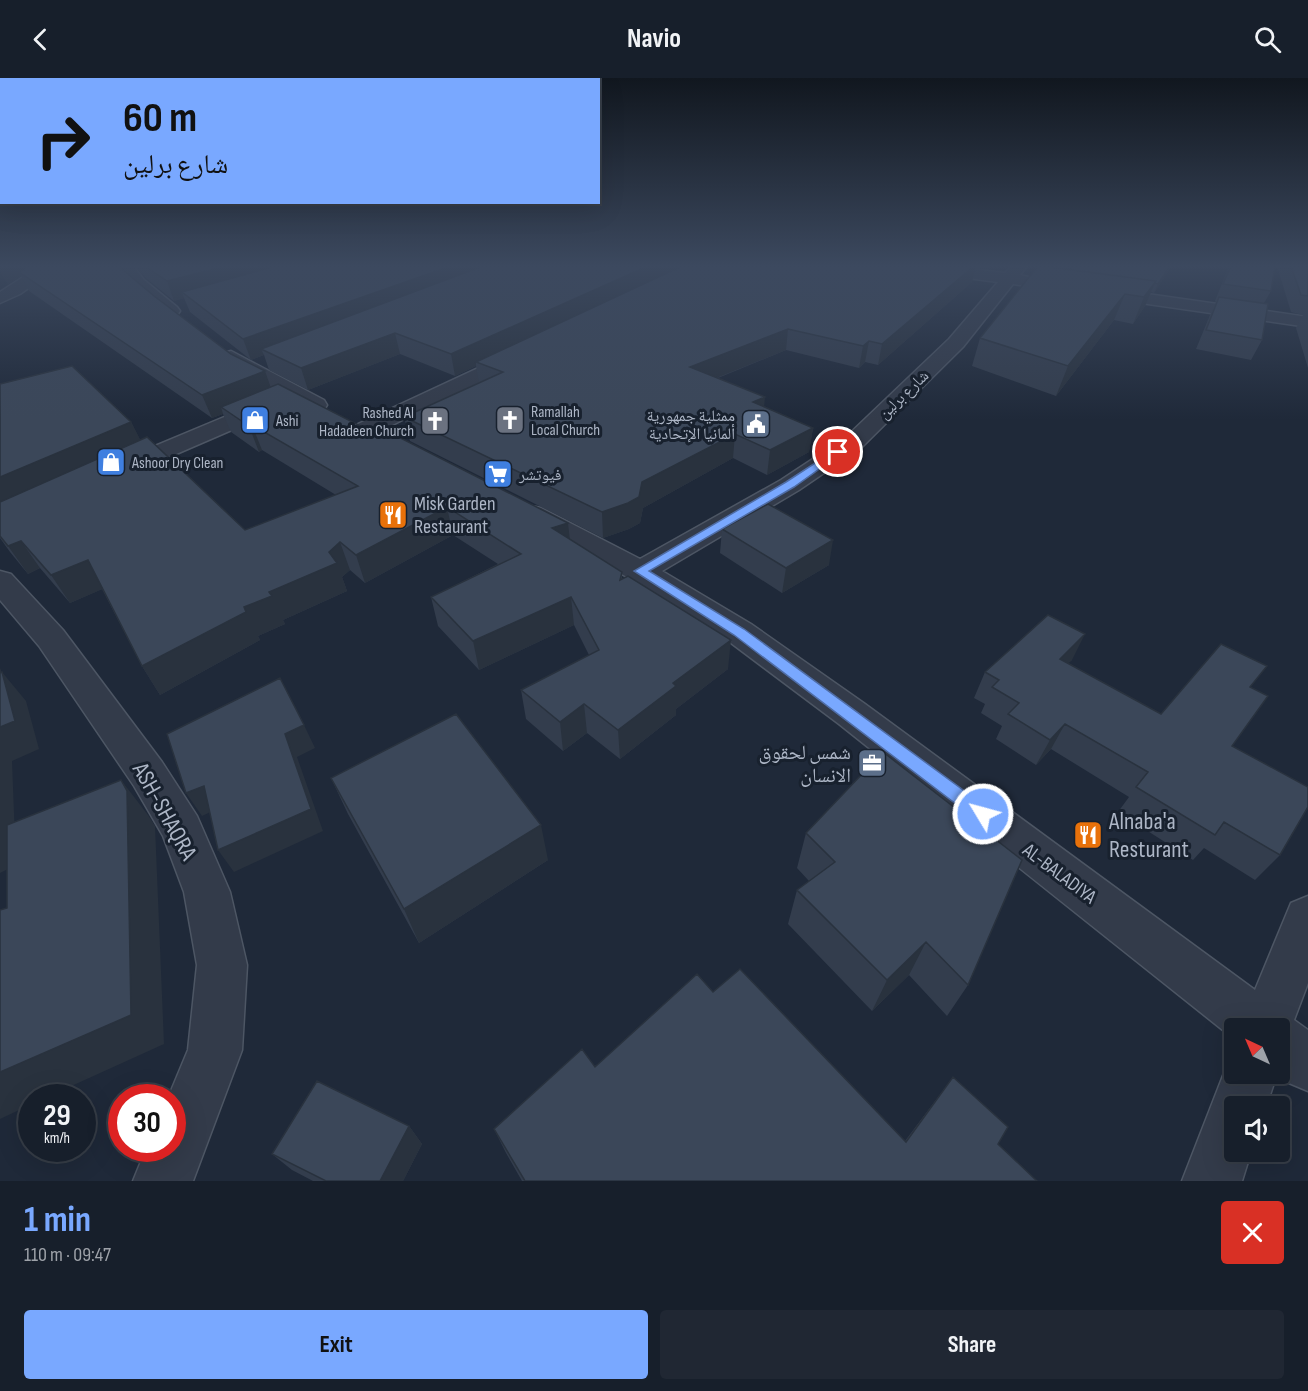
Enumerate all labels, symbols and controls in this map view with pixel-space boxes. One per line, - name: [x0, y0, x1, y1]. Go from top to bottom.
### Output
- icon: back: [24, 23, 57, 56]
- text: Navio: [627, 23, 681, 55]
- icon: search: [1251, 23, 1284, 56]
- text: 60 m: [123, 93, 197, 144]
- icon: right: [24, 102, 102, 180]
- text: شارع برلين: [123, 149, 228, 181]
- street label: شارع برلين: [875, 367, 933, 424]
- place label: Ramallah Local Church: [531, 403, 600, 440]
- shop icon: Ashi: [239, 404, 271, 436]
- place label: Rashed Al Hadadeen Church: [319, 404, 414, 441]
- church icon: Ramallah Local Church: [494, 404, 526, 436]
- church icon: Rashed Al Hadadeen Church: [419, 405, 451, 437]
- place label: ممثلية جمهورية ألمانيا الإتحادية: [647, 407, 735, 444]
- public building icon: ممثلية جمهورية ألمانيا الإتحادية: [740, 408, 772, 440]
- place label: Ashi: [275, 412, 298, 431]
- pin: [812, 426, 863, 477]
- icon: arrive: [821, 435, 854, 468]
- shop icon: Ashoor Dry Clean: [95, 446, 127, 478]
- place label: Ashoor Dry Clean: [131, 454, 223, 473]
- supermarket icon: فيوتشر: [482, 458, 514, 490]
- place label: فيوتشر: [518, 466, 562, 485]
- place label: Misk Garden Restaurant: [414, 492, 496, 539]
- restaurant icon: Misk Garden Restaurant: [377, 499, 409, 531]
- place label: شمس لحقوق الانسان: [758, 741, 851, 788]
- office icon: شمس لحقوق الانسان: [856, 747, 888, 779]
- street label: ASH-SHAQRA: [125, 757, 204, 866]
- position arrow: [951, 782, 1015, 846]
- place label: Alnaba'a Resturant: [1108, 807, 1189, 864]
- restaurant icon: Alnaba'a Resturant: [1072, 819, 1104, 851]
- street label: AL-BALADIYA: [1017, 838, 1101, 909]
- north arrow: [1224, 1018, 1290, 1084]
- map controls: [1224, 1018, 1290, 1162]
- speed limit sign: 30: [108, 1084, 186, 1162]
- button: sound: [1224, 1096, 1290, 1162]
- text: 29: [43, 1098, 71, 1134]
- text: km/h: [44, 1129, 70, 1148]
- text: 1 min: [24, 1199, 91, 1242]
- button: close: [1221, 1201, 1284, 1264]
- text: 110 m · 09:47: [24, 1243, 111, 1267]
- button: Exit: [24, 1310, 648, 1379]
- button: Share: [660, 1310, 1284, 1379]

